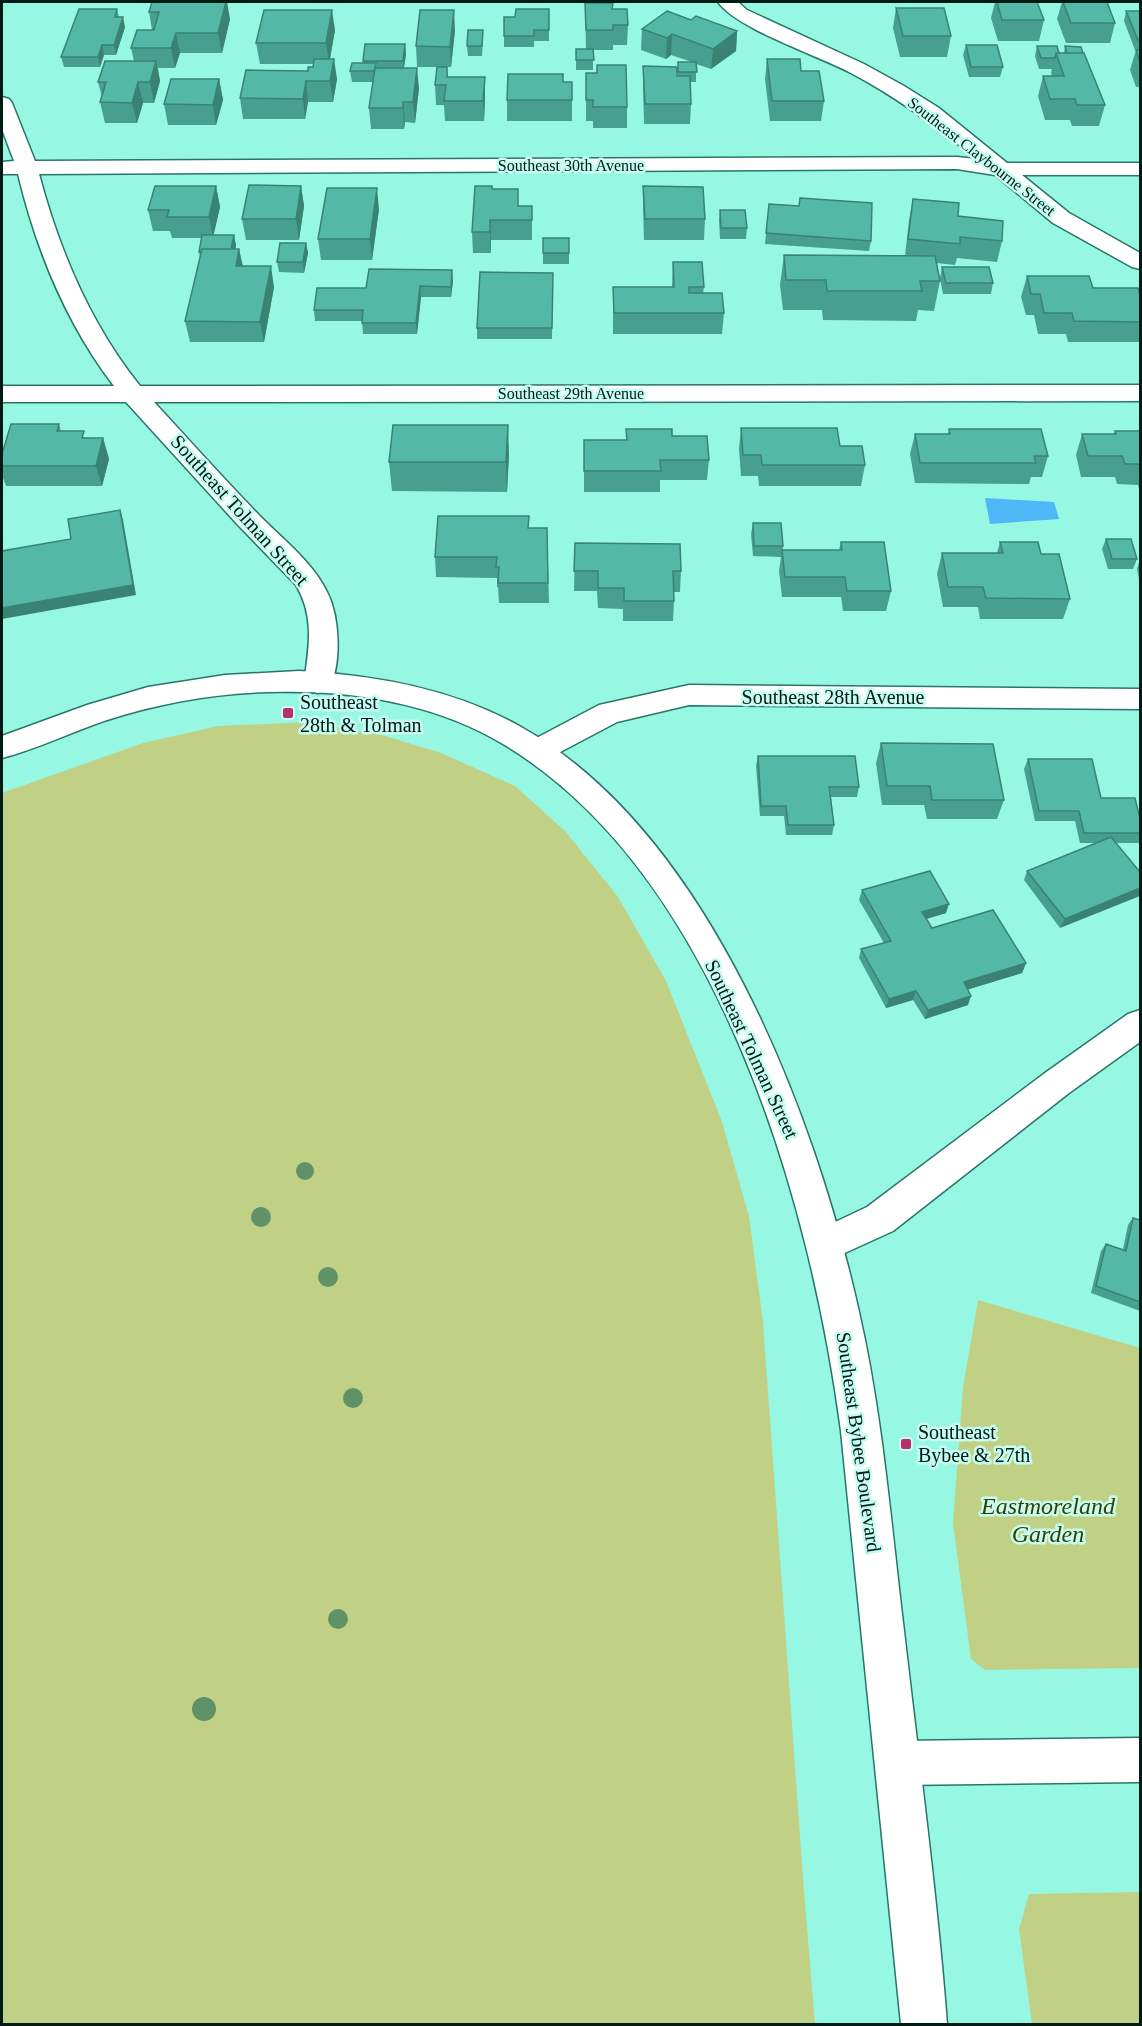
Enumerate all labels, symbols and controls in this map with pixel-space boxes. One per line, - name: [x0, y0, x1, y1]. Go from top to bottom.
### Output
- street label: Southeast Claybourne Street: [904, 94, 1059, 220]
- street label: Southeast 30th Avenue: [498, 157, 644, 174]
- street label: Southeast 29th Avenue: [498, 385, 644, 402]
- street label: Southeast Tolman Street: [167, 430, 314, 590]
- street label: Southeast 28th Avenue: [742, 686, 925, 708]
- place label: Southeast 28th & Tolman: [300, 691, 422, 736]
- marker: Southeast 28th & Tolman: [281, 706, 295, 720]
- street label: Southeast Tolman Street: [701, 956, 803, 1142]
- street label: Southeast Bybee Boulevard: [832, 1330, 885, 1554]
- place label: Southeast Bybee & 27th: [918, 1421, 1030, 1467]
- marker: Southeast Bybee & 27th: [899, 1437, 913, 1451]
- park label: Eastmoreland Garden: [980, 1493, 1116, 1547]

